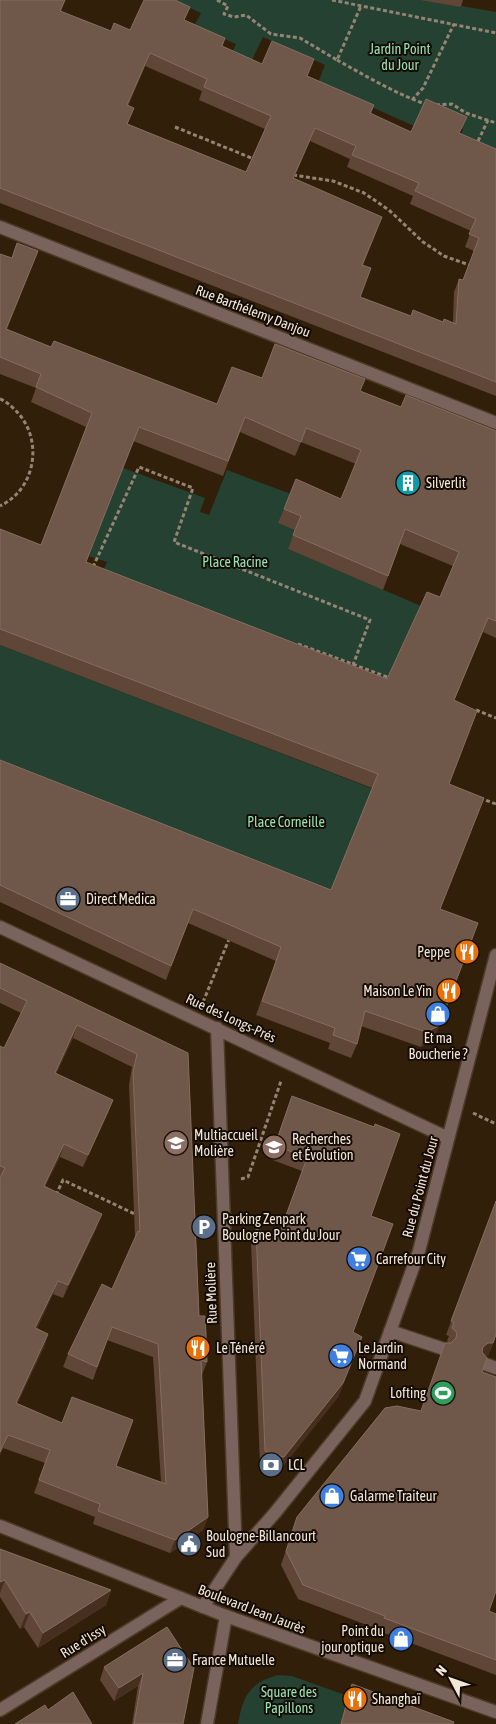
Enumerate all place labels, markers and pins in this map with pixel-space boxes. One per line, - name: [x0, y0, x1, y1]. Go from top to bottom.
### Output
- building icon: Silverlit: [395, 470, 421, 496]
- place label: Silverlit: [426, 475, 466, 491]
- office icon: Direct Medica: [55, 886, 81, 912]
- place label: Direct Medica: [86, 891, 156, 907]
- restaurant icon: Peppe: [454, 939, 480, 965]
- place label: Peppe: [417, 944, 450, 960]
- restaurant icon: Maison Le Yin: [436, 978, 462, 1004]
- place label: Maison Le Yin: [363, 983, 432, 999]
- shop icon: Et ma Boucherie ?: [425, 1001, 451, 1027]
- place label: Et ma Boucherie ?: [409, 1030, 467, 1062]
- place label: Multiaccueil Molière: [194, 1127, 258, 1159]
- school or university icon: Multiaccueil Molière: [163, 1130, 189, 1156]
- place label: Recherches et Évolution: [292, 1131, 354, 1163]
- school or university icon: Recherches et Évolution: [261, 1134, 287, 1160]
- place label: Parking Zenpark Boulogne Point du Jour: [222, 1211, 341, 1243]
- parking icon: Parking Zenpark Boulogne Point du Jour: [191, 1214, 217, 1240]
- supermarket icon: Carrefour City: [346, 1246, 372, 1272]
- place label: Carrefour City: [376, 1251, 446, 1267]
- restaurant icon: Le Ténéré: [185, 1335, 211, 1361]
- place label: Le Ténéré: [216, 1340, 265, 1356]
- place label: Le Jardin Normand: [358, 1340, 407, 1372]
- supermarket icon: Le Jardin Normand: [328, 1343, 354, 1369]
- sports icon: Lofting: [430, 1380, 456, 1406]
- place label: Lofting: [390, 1385, 426, 1401]
- bank icon: LCL: [258, 1452, 284, 1478]
- place label: LCL: [288, 1457, 305, 1473]
- shop icon: Galarme Traiteur: [319, 1483, 345, 1509]
- place label: Galarme Traiteur: [350, 1488, 438, 1504]
- place label: Boulogne-Billancourt Sud: [206, 1528, 316, 1560]
- public building icon: Boulogne-Billancourt Sud: [176, 1531, 202, 1557]
- place label: Point du jour optique: [320, 1623, 384, 1655]
- shop icon: Point du jour optique: [388, 1626, 414, 1652]
- office icon: France Mutuelle: [162, 1647, 188, 1673]
- place label: France Mutuelle: [192, 1652, 275, 1668]
- restaurant icon: Shanghaï: [342, 1686, 368, 1712]
- place label: Shanghaï: [372, 1691, 421, 1707]

